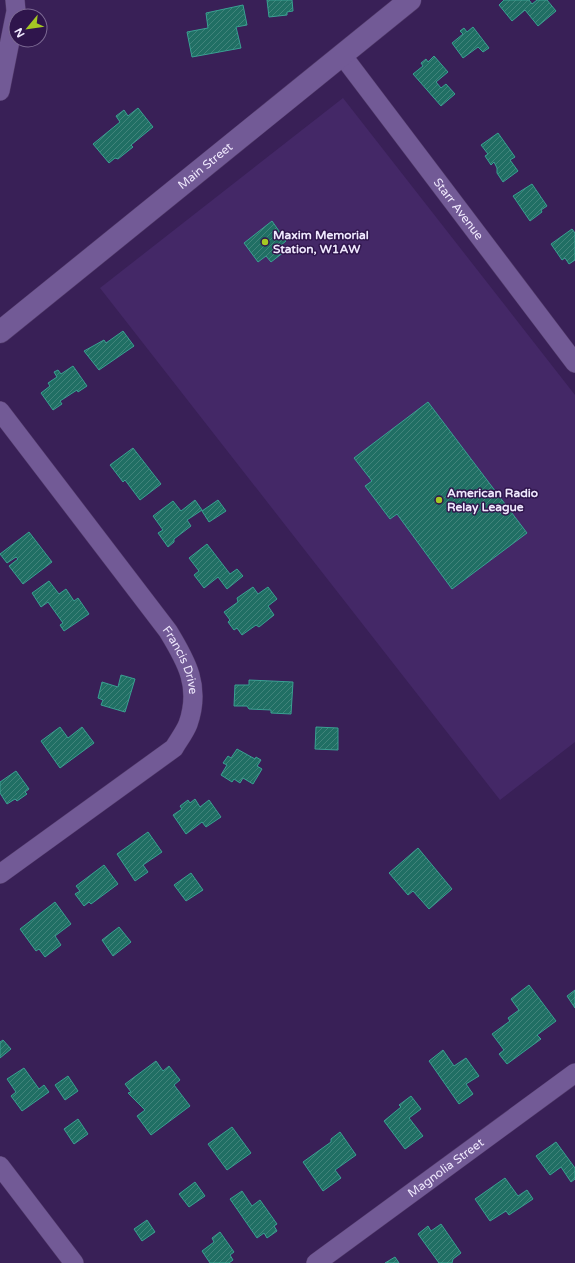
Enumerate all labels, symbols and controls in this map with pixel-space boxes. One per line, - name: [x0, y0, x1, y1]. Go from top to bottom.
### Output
- north arrow: [8, 8, 48, 48]
- text: N: [12, 26, 28, 40]
- street label: Main Street: [175, 139, 236, 192]
- street label: Starr Avenue: [431, 175, 486, 243]
- place label: Maxim Memorial Station, W1AW: [273, 228, 369, 256]
- marker: Maxim Memorial Station, W1AW: [260, 237, 270, 247]
- place label: American Radio Relay League: [447, 486, 538, 515]
- marker: American Radio Relay League: [434, 495, 444, 505]
- street label: Francis Drive: [160, 623, 200, 695]
- street label: Magnolia Street: [405, 1135, 487, 1200]

